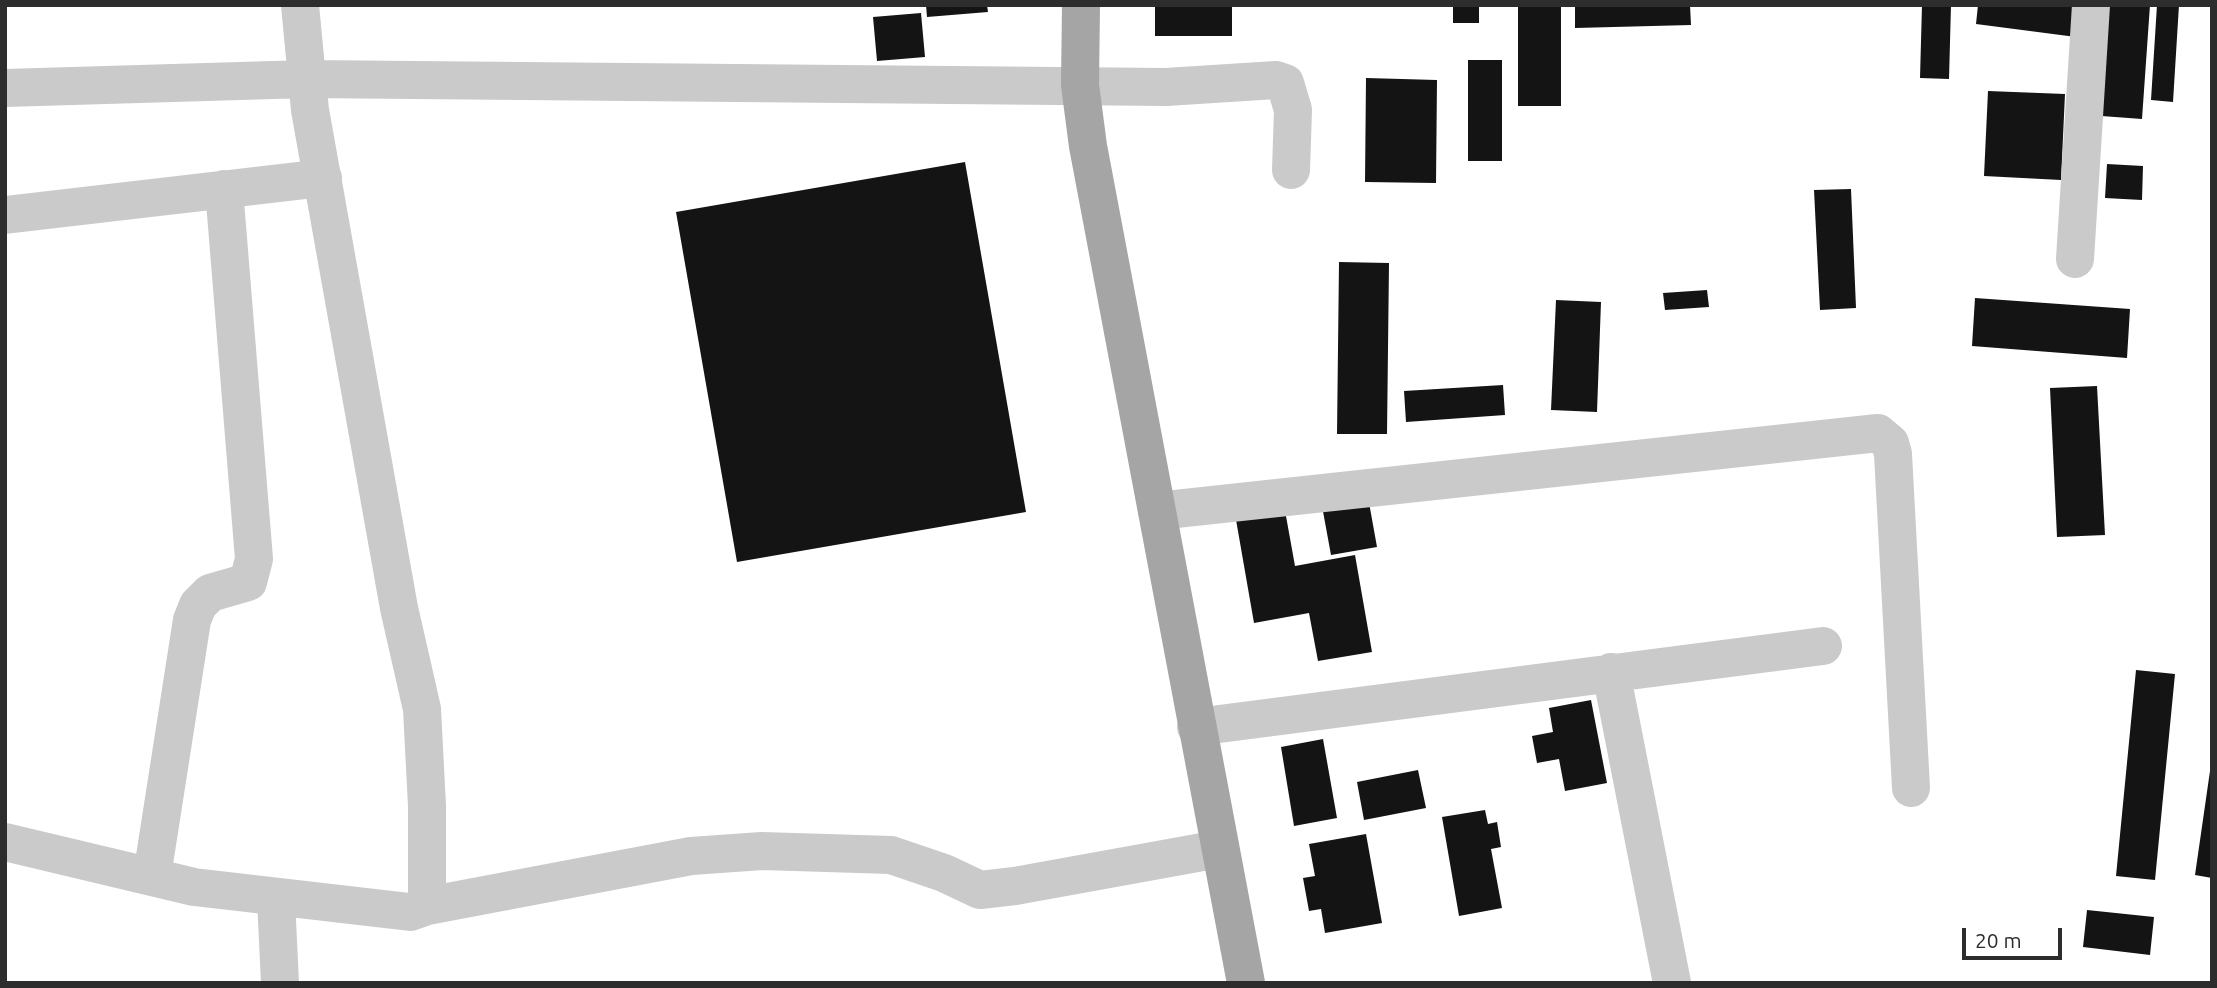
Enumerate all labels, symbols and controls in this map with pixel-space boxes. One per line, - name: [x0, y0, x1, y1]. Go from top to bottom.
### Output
- scale bar: [1965, 914, 2065, 958]
- text: 20 m: [1975, 928, 2022, 952]

